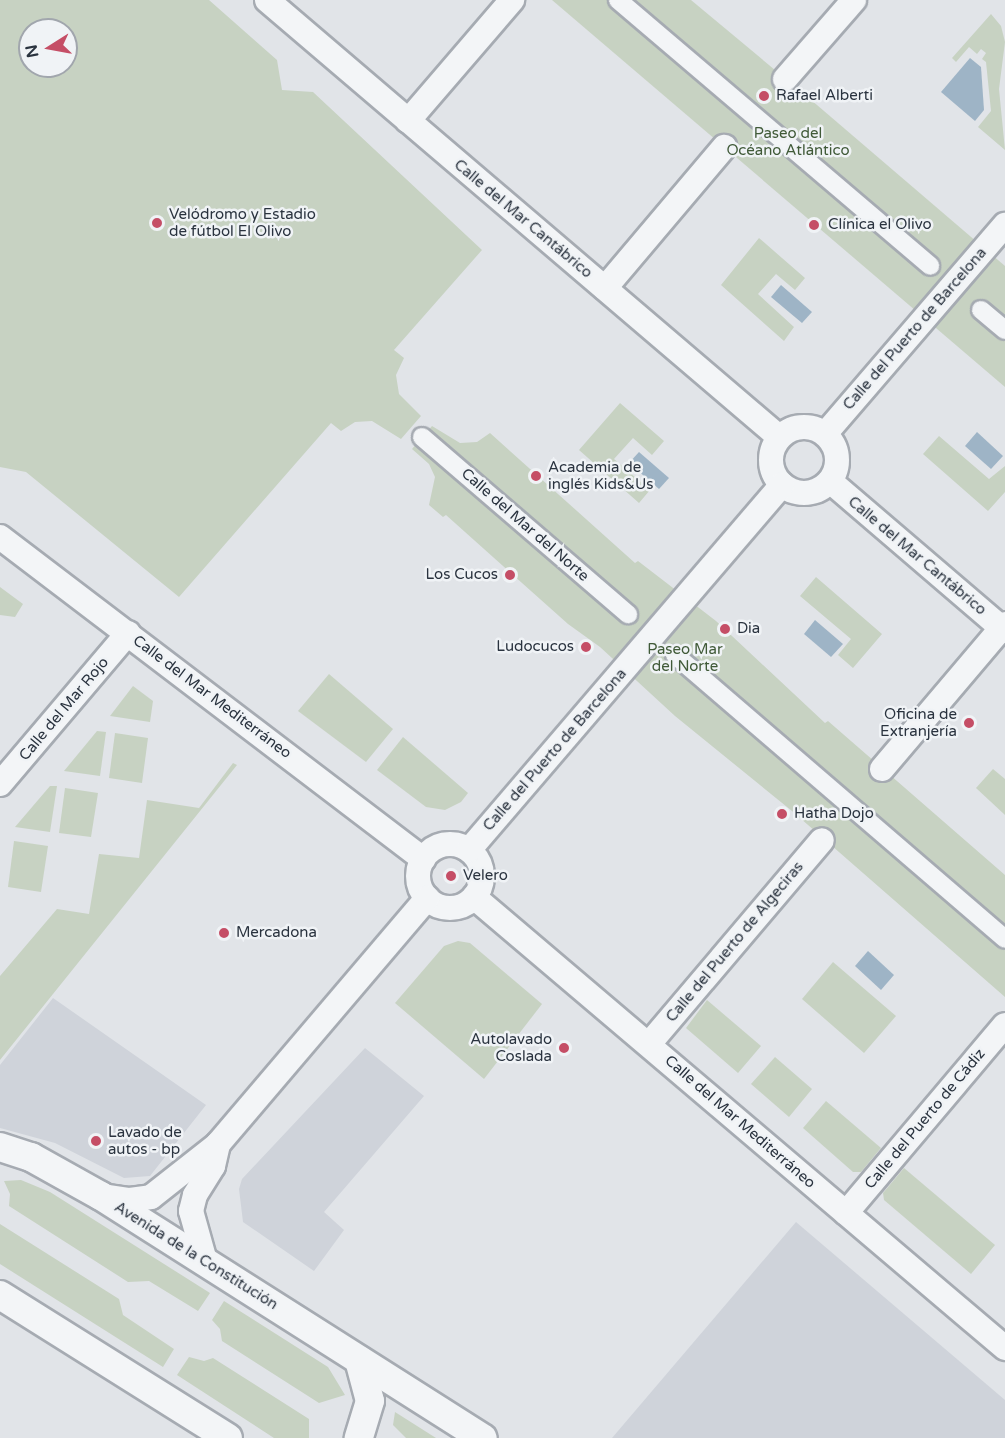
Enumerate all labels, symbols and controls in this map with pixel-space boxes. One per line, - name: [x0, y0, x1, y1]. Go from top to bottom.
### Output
- north arrow: [18, 18, 78, 78]
- text: N: [21, 43, 43, 59]
- place label: Rafael Alberti: [776, 87, 873, 105]
- marker: Rafael Alberti: [757, 89, 771, 103]
- park label: Paseo del Océano Atlántico: [726, 124, 850, 159]
- street label: Calle del Mar Cantábrico: [450, 156, 596, 282]
- place label: Velódromo y Estadio de fútbol El Olivo: [169, 205, 316, 240]
- marker: Velódromo y Estadio de fútbol El Olivo: [150, 216, 164, 230]
- marker: Clínica el Olivo: [805, 216, 823, 234]
- place label: Clínica el Olivo: [828, 216, 932, 234]
- street label: Calle del Puerto de Barcelona: [840, 244, 990, 414]
- place label: Academia de inglés Kids&Us: [548, 458, 653, 493]
- street label: Calle del Mar del Norte: [457, 465, 593, 585]
- marker: Academia de inglés Kids&Us: [529, 469, 543, 483]
- street label: Calle del Mar Cantábrico: [844, 493, 990, 619]
- place label: Los Cucos: [425, 566, 498, 584]
- marker: Los Cucos: [503, 568, 517, 582]
- place label: Dia: [737, 620, 760, 638]
- marker: Dia: [718, 622, 732, 636]
- street label: Calle del Mar Mediterráneo: [129, 632, 295, 762]
- place label: Ludocucos: [496, 638, 574, 656]
- marker: Ludocucos: [579, 640, 593, 654]
- park label: Paseo Mar del Norte: [647, 640, 723, 675]
- street label: Calle del Mar Rojo: [15, 654, 113, 764]
- street label: Calle del Puerto de Barcelona: [480, 665, 630, 835]
- place label: Oficina de Extranjería: [880, 705, 957, 740]
- marker: Oficina de Extranjería: [962, 716, 976, 730]
- place label: Hatha Dojo: [794, 805, 874, 823]
- marker: Hatha Dojo: [775, 807, 789, 821]
- street label: Calle del Puerto de Algeciras: [663, 858, 807, 1026]
- place label: Velero: [463, 867, 508, 885]
- marker: Velero: [444, 869, 458, 883]
- place label: Mercadona: [236, 924, 317, 942]
- marker: Mercadona: [217, 926, 231, 940]
- place label: Autolavado Coslada: [470, 1030, 552, 1065]
- marker: Autolavado Coslada: [557, 1041, 571, 1055]
- street label: Calle del Puerto de Cádiz: [861, 1045, 989, 1193]
- street label: Calle del Mar Mediterráneo: [661, 1052, 819, 1192]
- place label: Lavado de autos - bp: [108, 1123, 182, 1158]
- marker: Lavado de autos - bp: [89, 1134, 103, 1148]
- street label: Avenida de la Constitución: [111, 1198, 281, 1314]

